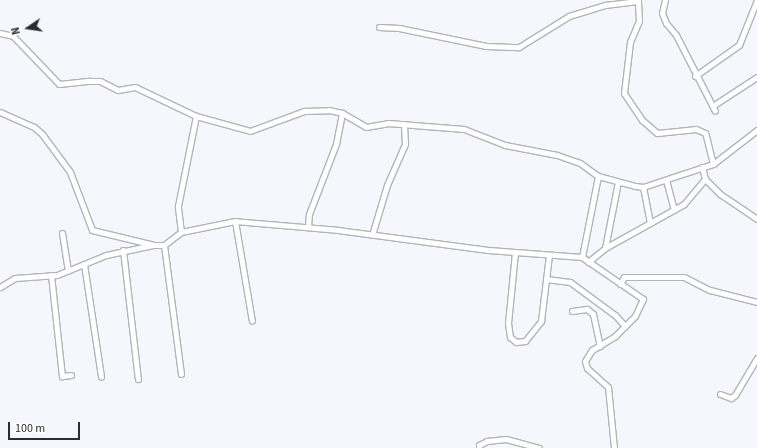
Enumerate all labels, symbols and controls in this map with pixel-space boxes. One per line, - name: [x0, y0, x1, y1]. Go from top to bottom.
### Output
- north arrow: [8, 8, 48, 48]
- text: N: [8, 26, 24, 36]
- scale bar: [10, 414, 82, 440]
- text: 100 m: [15, 420, 45, 437]

